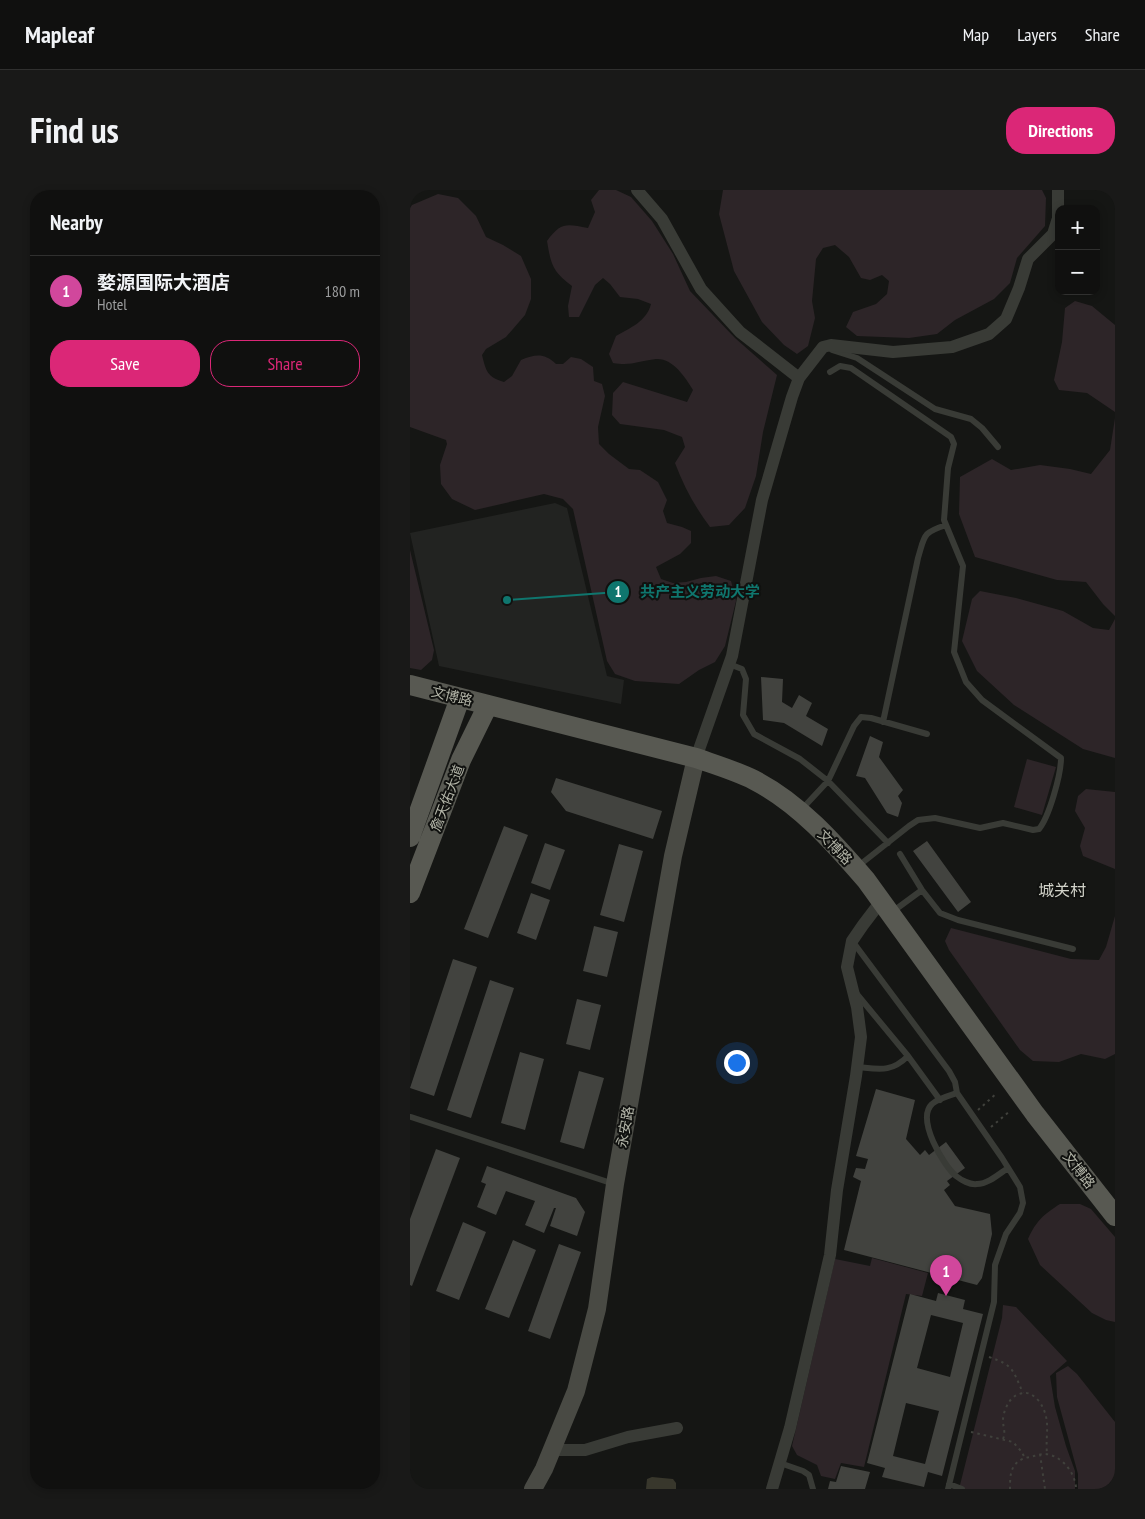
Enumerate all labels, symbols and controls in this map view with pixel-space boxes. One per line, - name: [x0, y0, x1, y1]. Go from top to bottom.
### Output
- text: Mapleaf: [25, 19, 94, 50]
- text: Map: [963, 23, 989, 46]
- text: Layers: [1017, 23, 1057, 46]
- text: Share: [1085, 23, 1120, 46]
- text: Find us: [30, 107, 119, 153]
- button: Directions: [1006, 107, 1115, 154]
- map controls: [1055, 205, 1100, 295]
- button: +: [1055, 205, 1100, 250]
- text: Nearby: [50, 209, 103, 236]
- button: −: [1055, 250, 1100, 295]
- text: 婺源国际大酒店: [97, 270, 230, 294]
- text: 1: [62, 281, 70, 301]
- text: 180 m: [325, 281, 360, 301]
- text: Hotel: [97, 294, 127, 314]
- button: Save: [50, 340, 200, 387]
- button: Share: [210, 340, 360, 387]
- callout: 共产主义劳动大学: [605, 577, 770, 607]
- text: 1: [614, 582, 622, 601]
- text: 共产主义劳动大学: [640, 582, 760, 601]
- street label: 文博路: [429, 682, 475, 710]
- street label: 詹天佑大道: [426, 762, 468, 834]
- street label: 文博路: [814, 826, 856, 868]
- district label: 城关村: [1038, 880, 1086, 900]
- your location: [724, 1050, 750, 1076]
- street label: 永安路: [612, 1105, 638, 1149]
- street label: 文博路: [1059, 1148, 1099, 1192]
- pin: 1: [930, 1255, 962, 1296]

